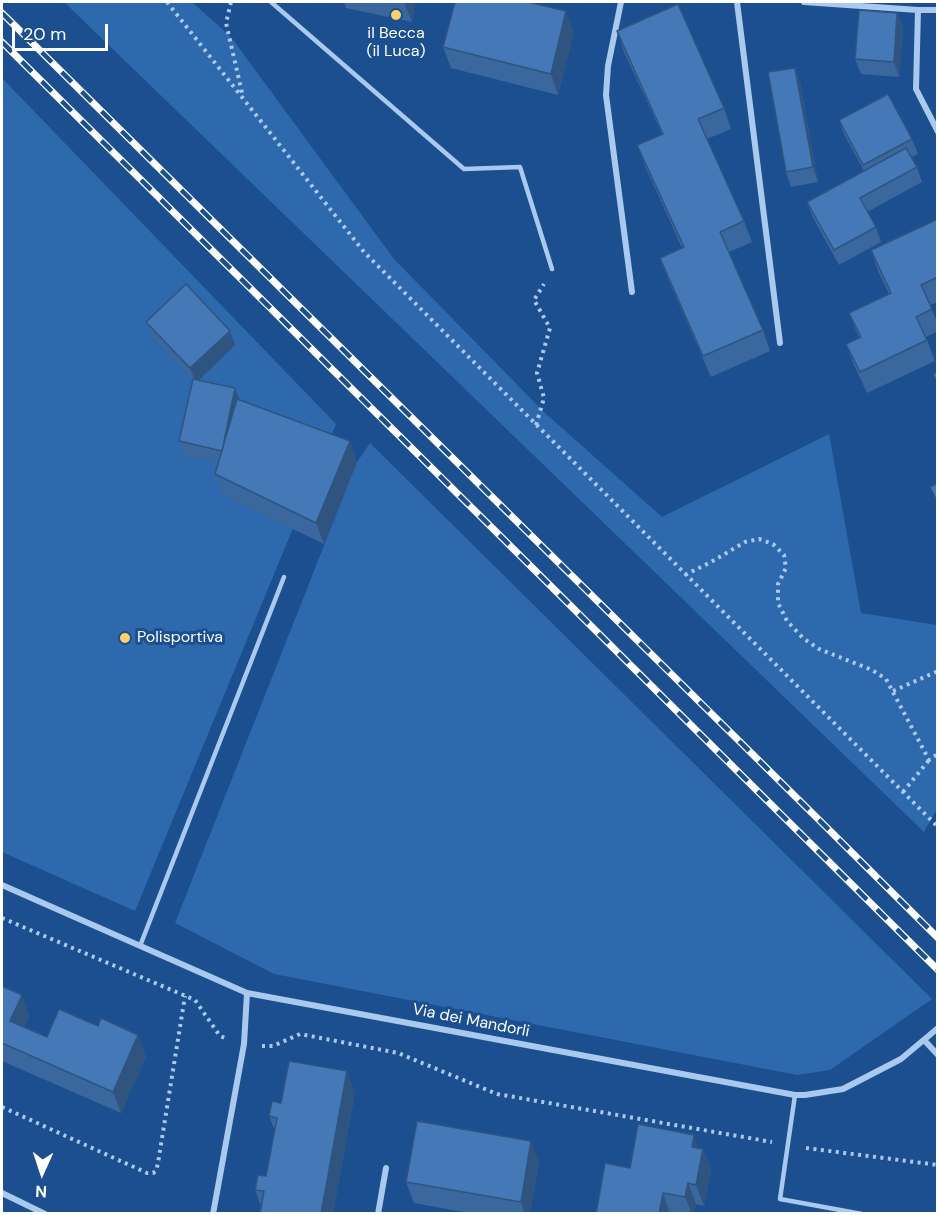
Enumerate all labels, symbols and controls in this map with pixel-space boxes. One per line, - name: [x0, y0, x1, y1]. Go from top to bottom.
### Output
- marker: il Becca (il Luca): [389, 8, 403, 22]
- scale bar: [15, 12, 111, 50]
- text: 20 m: [23, 22, 66, 46]
- place label: il Becca (il Luca): [366, 24, 426, 62]
- place label: Polisportiva: [137, 628, 223, 648]
- marker: Polisportiva: [118, 631, 132, 645]
- street label: Via dei Mandorli: [411, 1000, 531, 1042]
- north arrow: [12, 1143, 72, 1203]
- text: N: [35, 1181, 47, 1202]

